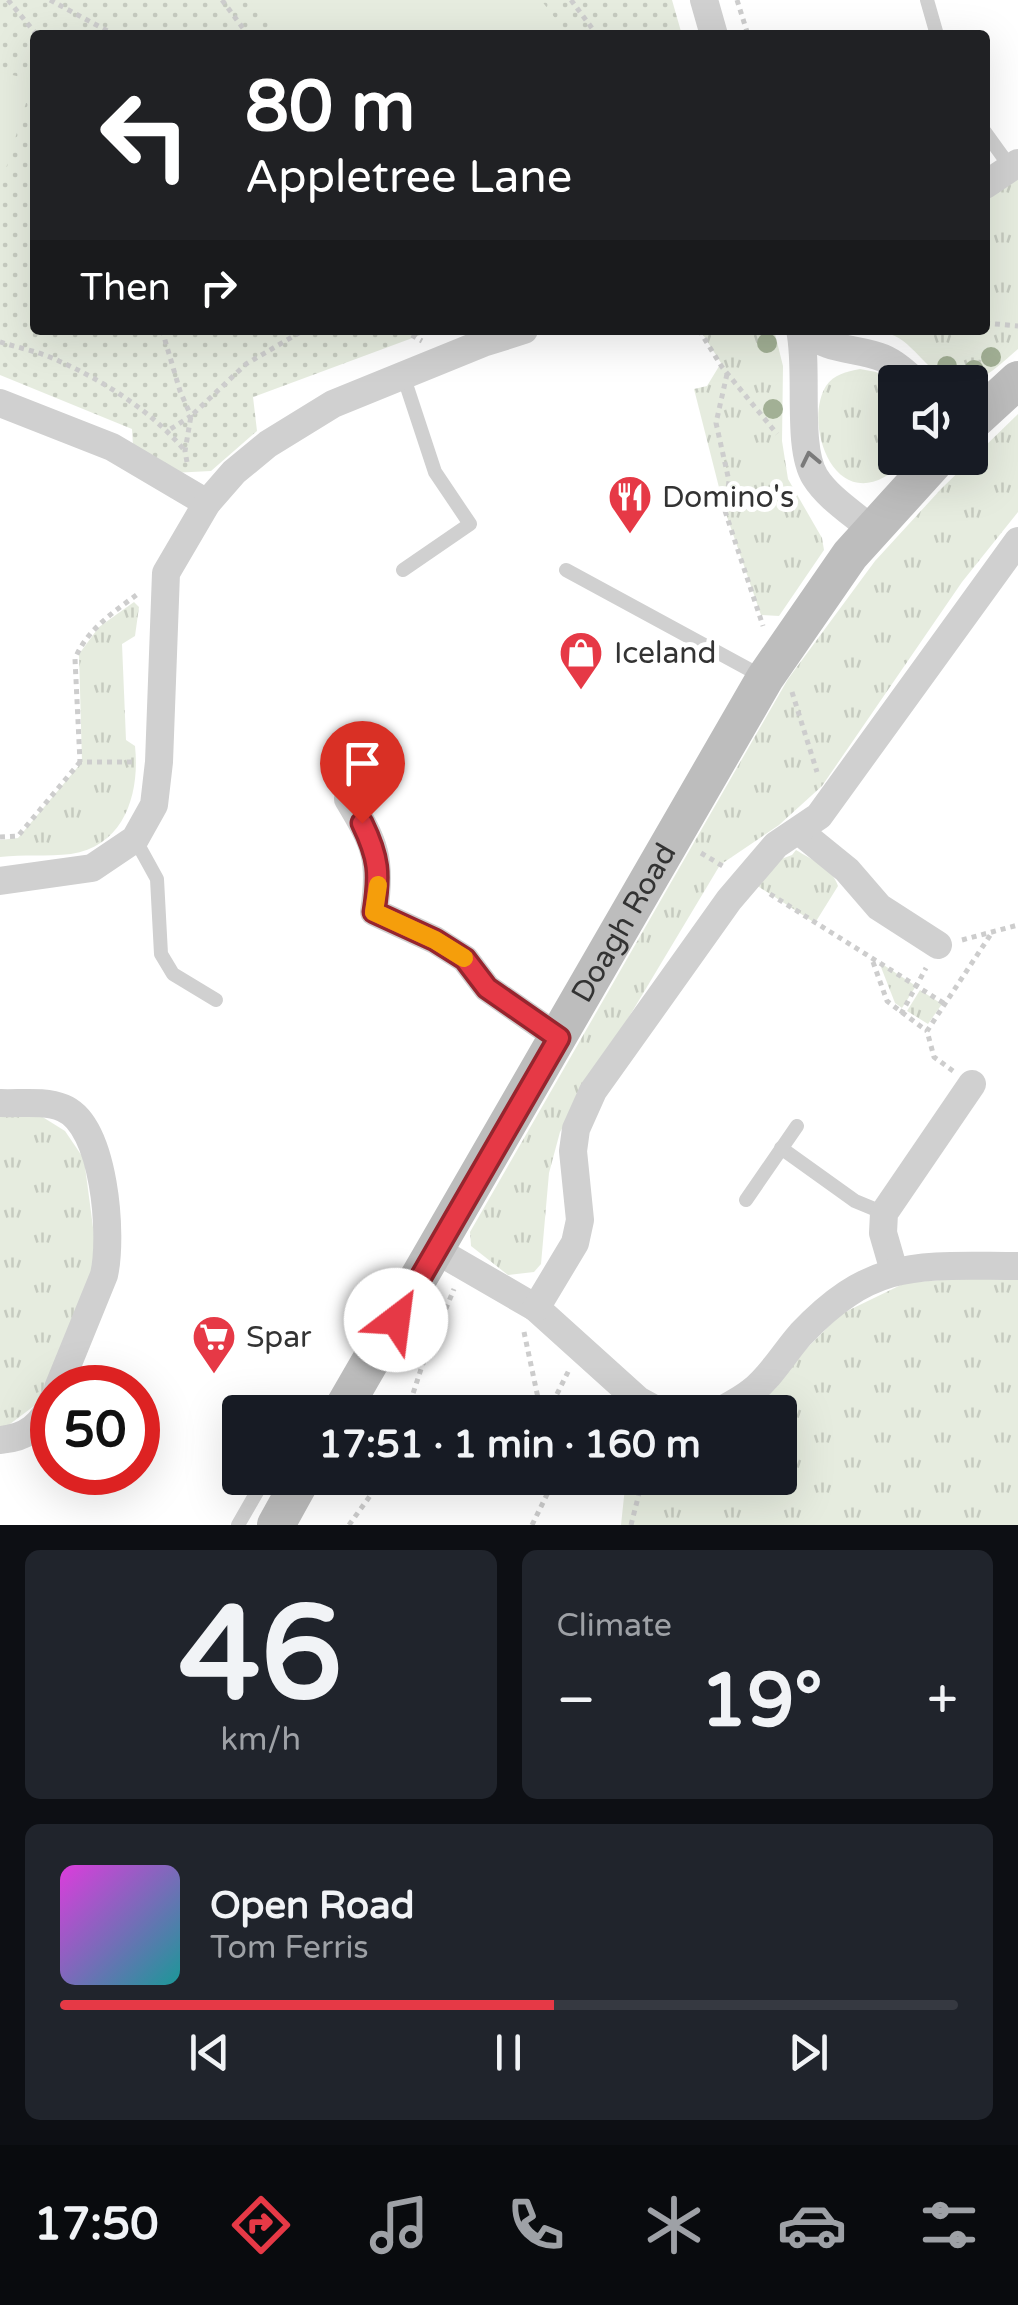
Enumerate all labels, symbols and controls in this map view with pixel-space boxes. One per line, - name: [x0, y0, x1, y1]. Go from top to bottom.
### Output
- text: 80 m: [245, 66, 415, 150]
- icon: left: [80, 70, 210, 200]
- text: Appletree Lane: [245, 151, 572, 205]
- icon: right: [191, 260, 246, 315]
- text: Then: [80, 265, 171, 311]
- map controls: [878, 365, 988, 475]
- button: sound: [878, 365, 988, 475]
- one-way arrow: [801, 451, 822, 468]
- restaurant icon: Domino's: [607, 474, 653, 535]
- place label: Domino's: [662, 479, 794, 516]
- shop icon: Iceland: [558, 630, 604, 691]
- place label: Iceland: [614, 635, 717, 672]
- pin: [320, 721, 405, 824]
- icon: arrive: [335, 736, 390, 791]
- street label: Doagh Road: [564, 837, 684, 1009]
- position arrow: [344, 1268, 448, 1372]
- supermarket icon: Spar: [191, 1314, 237, 1375]
- place label: Spar: [246, 1319, 312, 1356]
- speed limit sign: 50: [30, 1365, 160, 1495]
- text: 17:51 · 1 min · 160 m: [318, 1422, 701, 1468]
- text: 46: [179, 1578, 342, 1734]
- text: Climate: [557, 1607, 672, 1645]
- text: 19°: [700, 1656, 823, 1746]
- text: −: [557, 1668, 596, 1734]
- text: +: [927, 1668, 958, 1734]
- text: km/h: [221, 1721, 301, 1759]
- text: Open Road: [210, 1883, 415, 1929]
- text: Tom Ferris: [210, 1929, 369, 1967]
- icon: previous: [182, 2025, 237, 2080]
- icon: pause: [481, 2025, 536, 2080]
- icon: next: [781, 2025, 836, 2080]
- icon: directions: [226, 2190, 296, 2260]
- icon: music: [364, 2190, 434, 2260]
- icon: phone: [501, 2190, 571, 2260]
- icon: climate: [639, 2190, 709, 2260]
- icon: car: [777, 2190, 847, 2260]
- icon: filters: [914, 2190, 984, 2260]
- text: 17:50: [34, 2198, 159, 2252]

